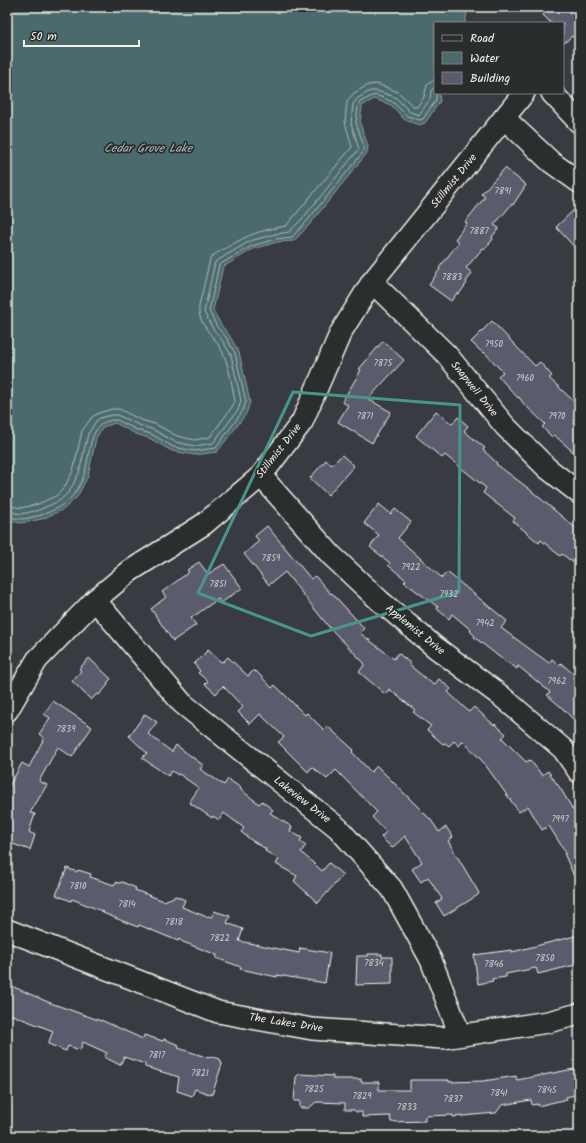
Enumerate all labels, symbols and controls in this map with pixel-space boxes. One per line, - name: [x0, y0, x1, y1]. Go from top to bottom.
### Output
- scale bar: [24, 22, 139, 48]
- legend: [434, 22, 564, 94]
- text: 50 m: [30, 27, 57, 46]
- text: Road: [470, 29, 495, 48]
- text: Water: [470, 49, 500, 68]
- text: Building: [470, 69, 510, 88]
- water label: Cedar Grove Lake: [104, 139, 194, 158]
- street label: Stillmist Drive: [426, 150, 482, 212]
- house number: 7891: [495, 184, 512, 199]
- house number: 7887: [469, 224, 489, 239]
- house number: 7883: [442, 270, 462, 285]
- house number: 7950: [485, 337, 503, 352]
- house number: 7875: [374, 356, 393, 371]
- street label: Snapwell Drive: [446, 357, 502, 421]
- house number: 7960: [516, 371, 535, 386]
- house number: 7871: [357, 409, 373, 424]
- house number: 7970: [548, 409, 566, 424]
- street label: Stillmist Drive: [252, 420, 306, 482]
- house number: 7859: [262, 551, 281, 566]
- house number: 7922: [402, 560, 421, 575]
- house number: 7851: [209, 577, 227, 592]
- house number: 7932: [440, 587, 458, 602]
- street label: Applemist Drive: [381, 600, 449, 660]
- house number: 7942: [476, 616, 494, 631]
- house number: 7962: [548, 674, 566, 689]
- house number: 7839: [56, 722, 76, 737]
- street label: Lakeview Drive: [270, 772, 334, 828]
- house number: 7997: [551, 812, 569, 827]
- house number: 7810: [70, 879, 87, 894]
- house number: 7814: [118, 897, 136, 912]
- house number: 7818: [165, 915, 183, 930]
- house number: 7822: [210, 931, 230, 946]
- house number: 7850: [536, 951, 555, 966]
- house number: 7834: [364, 956, 384, 971]
- house number: 7846: [484, 957, 504, 972]
- street label: The Lakes Drive: [248, 1008, 324, 1038]
- house number: 7817: [149, 1048, 166, 1063]
- house number: 7821: [191, 1066, 209, 1081]
- house number: 7825: [304, 1082, 325, 1097]
- house number: 7845: [537, 1083, 558, 1098]
- house number: 7841: [490, 1086, 508, 1101]
- house number: 7829: [352, 1089, 372, 1104]
- house number: 7837: [444, 1092, 463, 1107]
- house number: 7833: [397, 1100, 417, 1115]

